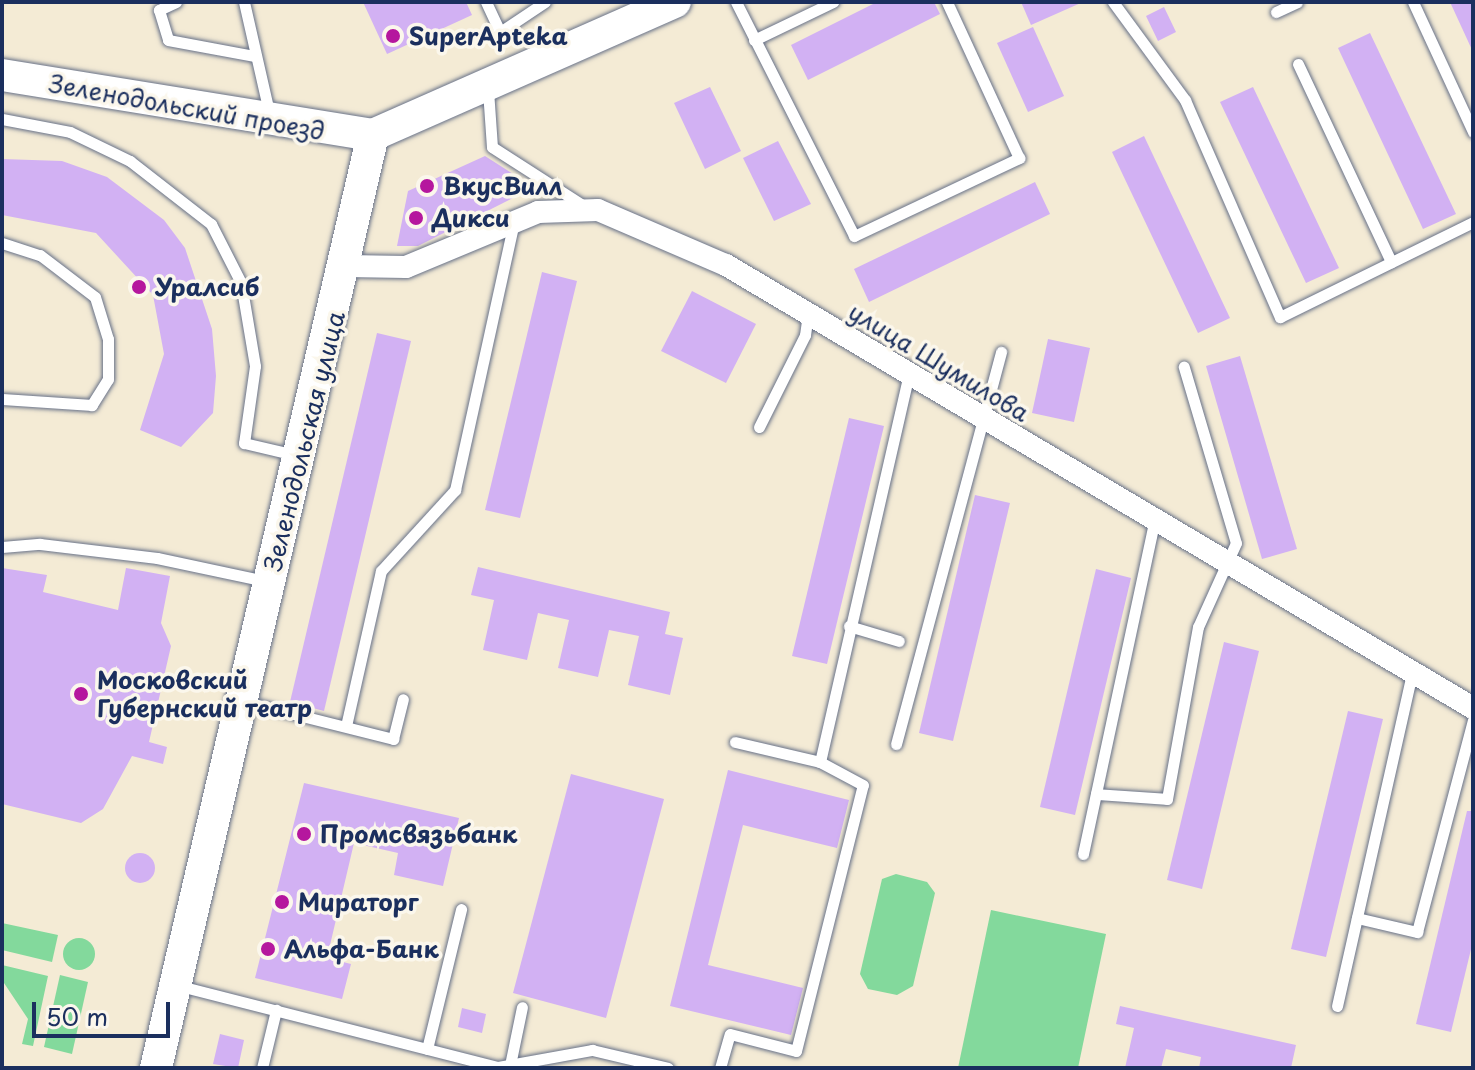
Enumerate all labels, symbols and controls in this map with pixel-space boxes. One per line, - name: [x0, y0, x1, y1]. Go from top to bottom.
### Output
- place label: SuperApteka: [409, 22, 568, 50]
- marker: SuperApteka: [384, 27, 402, 45]
- street label: Зеленодольский проезд: [47, 69, 327, 145]
- place label: ВкусВилл: [443, 172, 562, 200]
- marker: ВкусВилл: [418, 177, 436, 195]
- place label: Дикси: [432, 204, 510, 232]
- marker: Дикси: [407, 209, 425, 227]
- place label: Уралсиб: [155, 273, 259, 301]
- marker: Уралсиб: [130, 278, 148, 296]
- street label: улица Шумилова: [843, 296, 1035, 428]
- street label: Зеленодольская улица: [258, 307, 350, 575]
- place label: Московский Губернский театр: [97, 666, 312, 722]
- marker: Московский Губернский театр: [72, 685, 90, 703]
- place label: Промсвязьбанк: [320, 820, 517, 848]
- marker: Промсвязьбанк: [295, 825, 313, 843]
- place label: Мираторг: [298, 888, 418, 916]
- marker: Мираторг: [273, 893, 291, 911]
- place label: Альфа-Банк: [284, 935, 439, 963]
- marker: Альфа-Банк: [259, 940, 277, 958]
- scale bar: [36, 986, 174, 1036]
- text: 50 m: [46, 998, 108, 1034]

